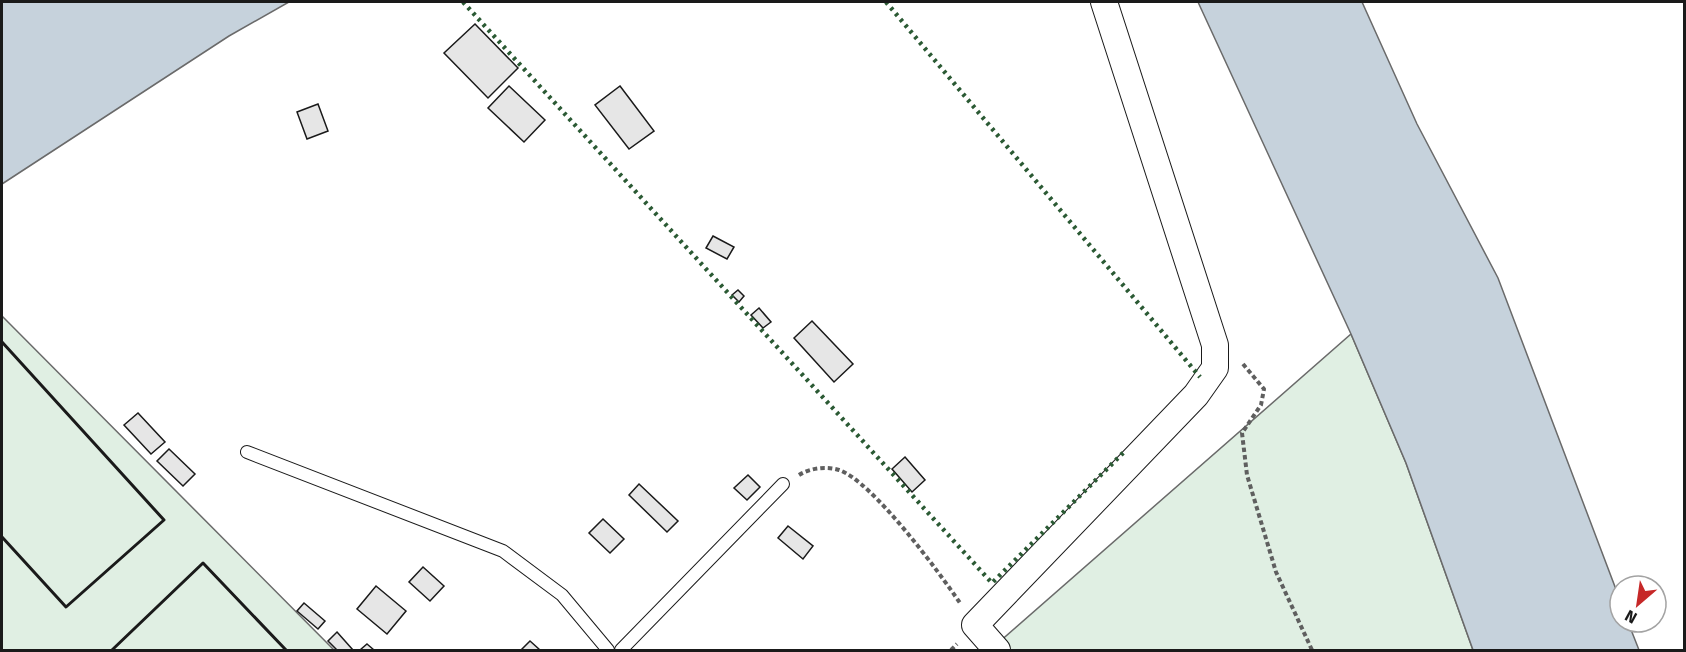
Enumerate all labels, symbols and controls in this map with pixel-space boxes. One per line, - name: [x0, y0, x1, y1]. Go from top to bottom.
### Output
- north arrow: [1608, 574, 1668, 634]
- text: N: [1622, 606, 1640, 628]

